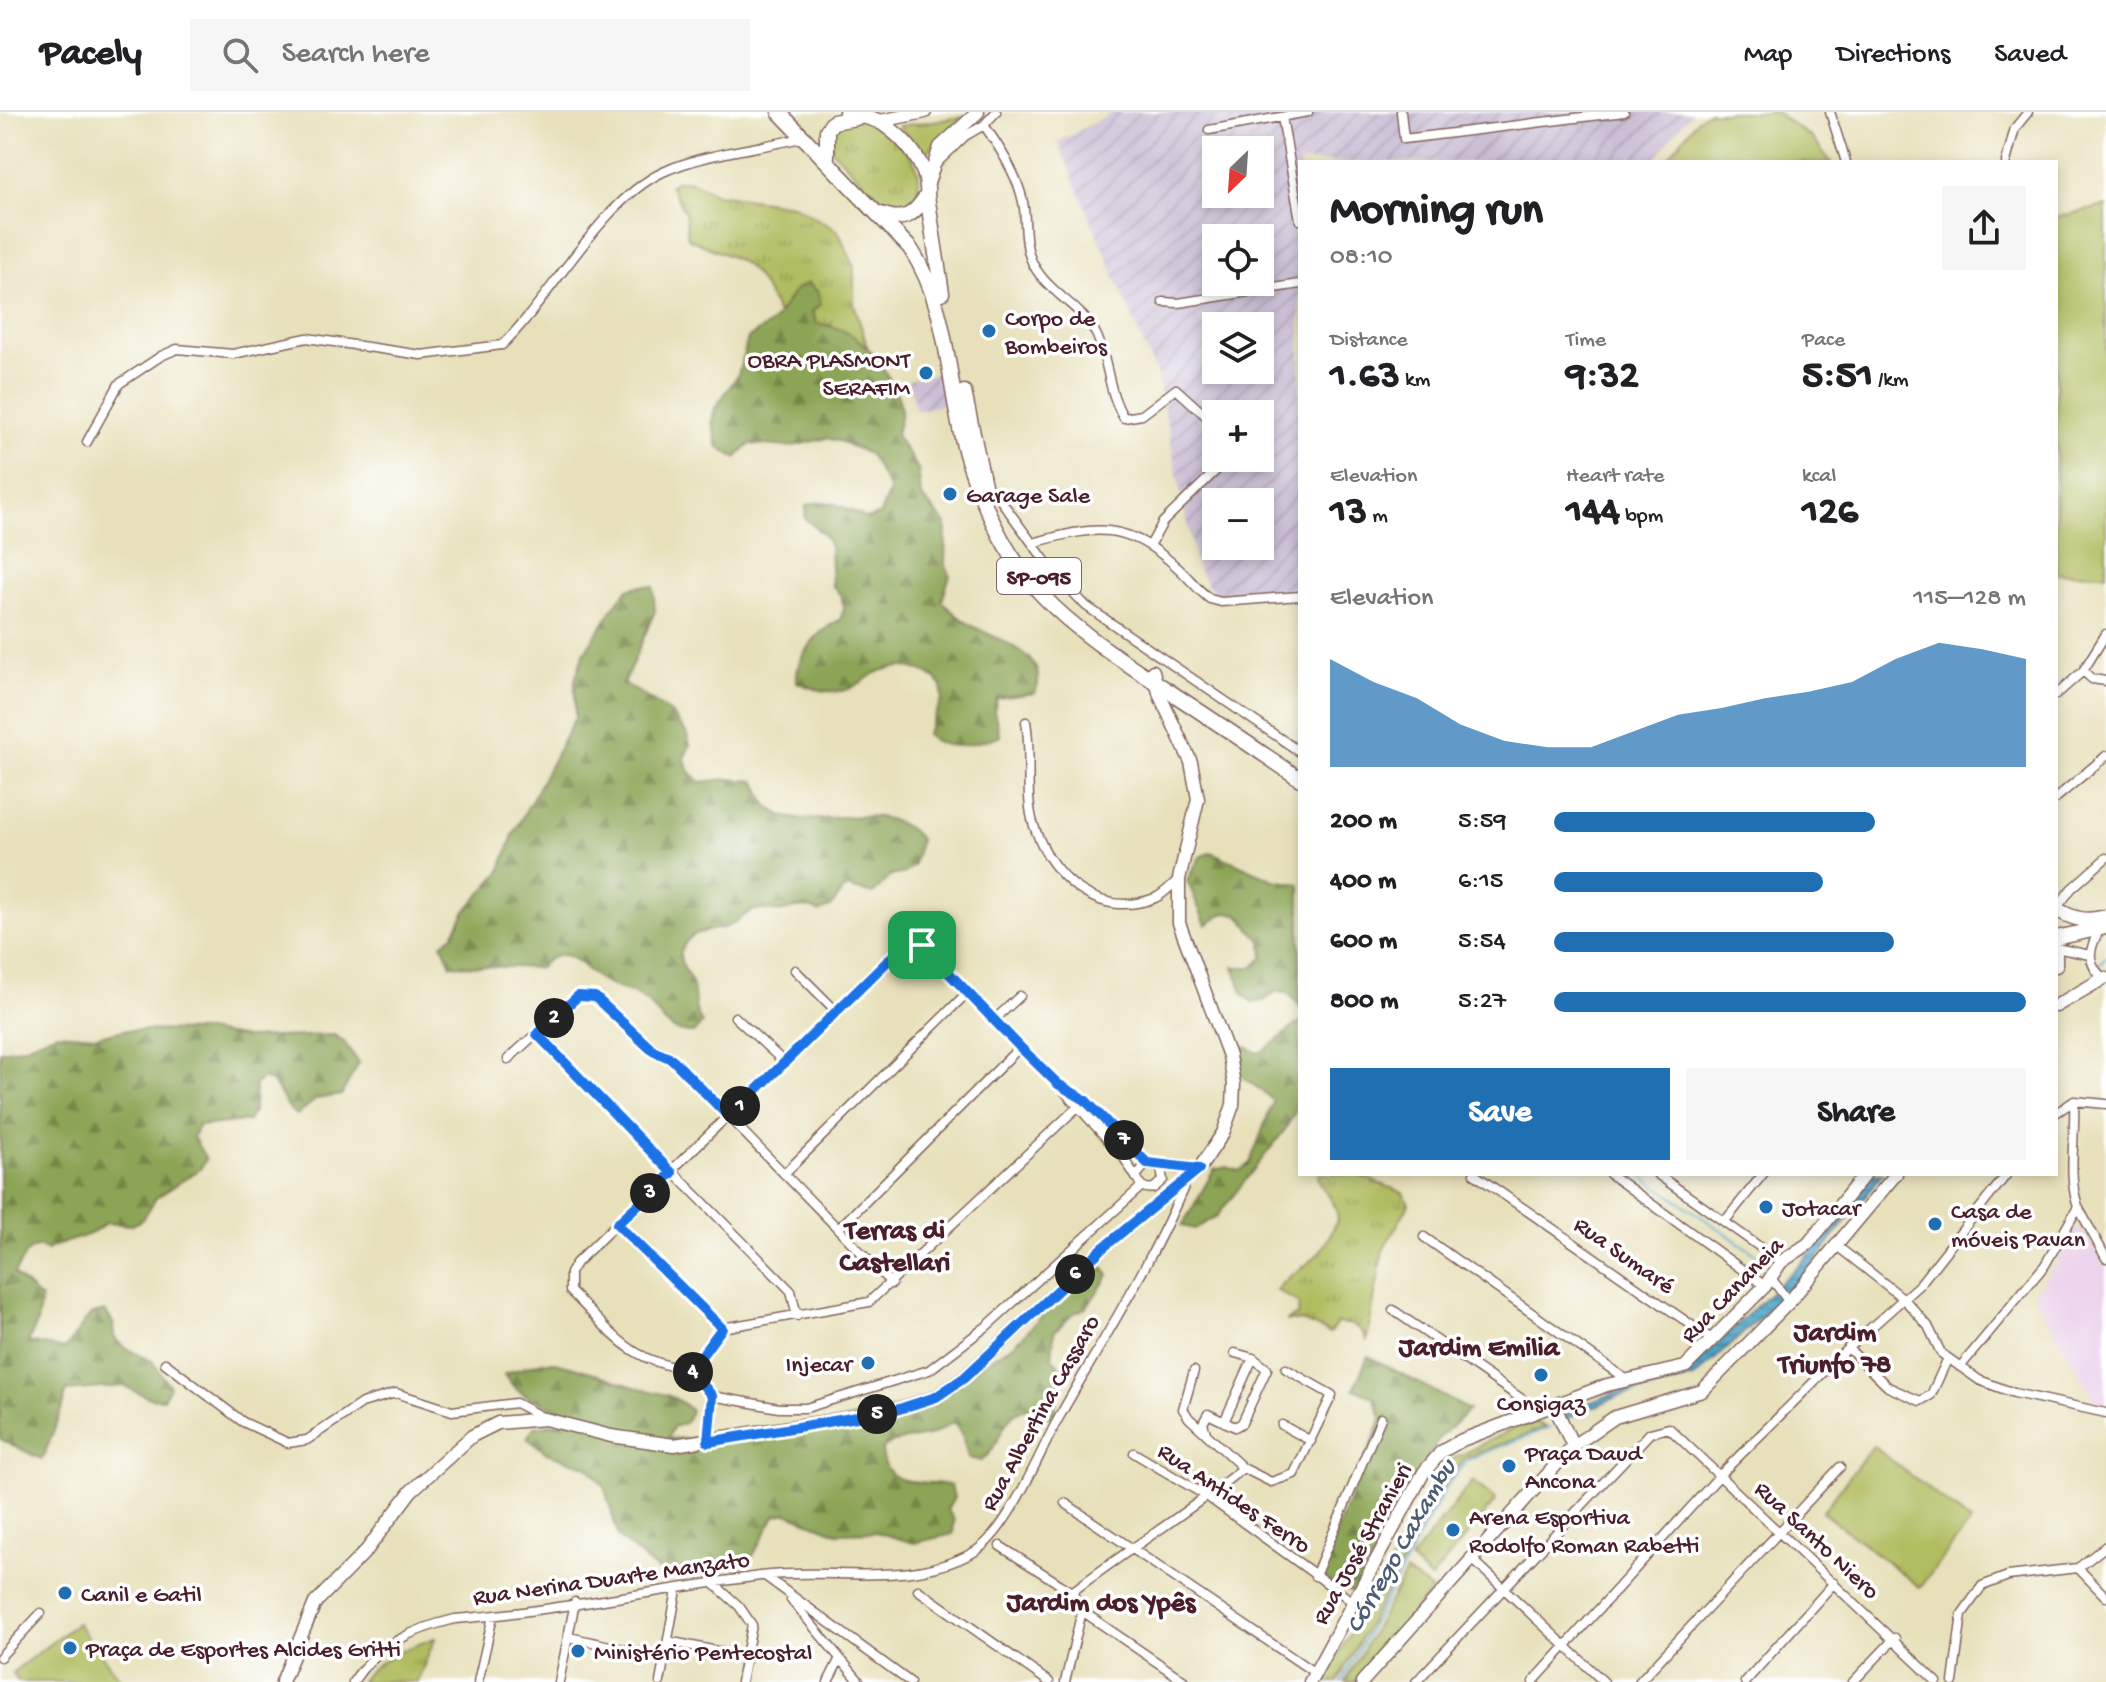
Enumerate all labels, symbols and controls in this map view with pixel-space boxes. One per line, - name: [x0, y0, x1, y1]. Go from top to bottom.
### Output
- search box: [190, 19, 750, 91]
- text: Pacely: [40, 33, 142, 77]
- icon: search: [218, 33, 262, 77]
- text: Search here: [282, 38, 429, 73]
- text: Map: [1744, 39, 1792, 72]
- text: Directions: [1836, 39, 1950, 72]
- text: Saved: [1994, 39, 2066, 72]
- north arrow: [1202, 136, 1274, 208]
- map controls: [1202, 136, 1274, 560]
- button: share: [1942, 186, 2026, 270]
- text: Morning run: [1330, 187, 1543, 239]
- button: locate: [1202, 224, 1274, 296]
- text: 08:10: [1330, 243, 1392, 274]
- place label: Corpo de Bombeiros: [1004, 306, 1108, 363]
- button: layers: [1202, 312, 1274, 384]
- marker: Corpo de Bombeiros: [980, 322, 998, 340]
- text: Distance: [1330, 328, 1408, 354]
- text: Time: [1566, 328, 1606, 354]
- text: Pace: [1802, 328, 1845, 354]
- place label: OBRA PLASMONT SERAFIM: [748, 348, 912, 405]
- text: 1.63: [1330, 354, 1400, 401]
- text: 9:32: [1566, 354, 1639, 401]
- text: 5:51: [1802, 354, 1873, 401]
- marker: OBRA PLASMONT SERAFIM: [917, 364, 935, 382]
- text: km: [1400, 368, 1430, 394]
- text: /km: [1873, 368, 1909, 394]
- button: +: [1202, 400, 1274, 472]
- text: Elevation: [1330, 464, 1417, 490]
- text: Heart rate: [1566, 464, 1664, 490]
- text: kcal: [1802, 464, 1836, 490]
- place label: Garage Sale: [966, 483, 1091, 512]
- marker: Garage Sale: [941, 485, 959, 503]
- button: −: [1202, 488, 1274, 560]
- text: 13: [1330, 490, 1367, 537]
- text: 144: [1566, 490, 1620, 537]
- text: 126: [1802, 490, 1858, 537]
- text: m: [1367, 504, 1388, 530]
- text: bpm: [1620, 504, 1663, 530]
- road number: SP-095: [997, 558, 1081, 594]
- text: Elevation: [1330, 584, 1433, 615]
- text: 115–128 m: [1913, 584, 2026, 615]
- text: 200 m: [1330, 807, 1397, 838]
- text: 5:59: [1458, 807, 1507, 838]
- text: 400 m: [1330, 867, 1396, 898]
- text: 6:15: [1458, 867, 1504, 898]
- pin: [888, 911, 956, 979]
- icon: arrive: [900, 923, 944, 967]
- text: 600 m: [1330, 927, 1397, 958]
- text: 5:54: [1458, 927, 1506, 958]
- text: 800 m: [1330, 987, 1398, 1018]
- text: 5:27: [1458, 987, 1506, 1018]
- pin: 2: [534, 998, 574, 1038]
- text: 2: [549, 1005, 559, 1031]
- button: Save: [1330, 1068, 1670, 1160]
- button: Share: [1686, 1068, 2026, 1160]
- pin: 1: [720, 1086, 760, 1126]
- text: 1: [736, 1093, 744, 1119]
- pin: 7: [1104, 1120, 1144, 1160]
- text: 7: [1118, 1127, 1130, 1153]
- pin: 3: [630, 1173, 670, 1213]
- text: 3: [644, 1180, 656, 1206]
- place label: Jotacar: [1782, 1196, 1863, 1225]
- marker: Jotacar: [1757, 1198, 1775, 1216]
- place label: Casa de móveis Pavan: [1951, 1199, 2086, 1256]
- street label: Rua Sumaré: [1567, 1212, 1680, 1303]
- marker: Casa de móveis Pavan: [1926, 1215, 1944, 1233]
- district label: Terras di Castellari: [840, 1216, 950, 1281]
- street label: Rua Cananeia: [1676, 1232, 1792, 1350]
- pin: 6: [1055, 1254, 1095, 1294]
- text: 6: [1069, 1261, 1081, 1287]
- street label: Rua Albertina Cassaro: [976, 1311, 1108, 1517]
- district label: Jardim Triunfo 78: [1777, 1318, 1891, 1383]
- district label: Jardim Emilia: [1398, 1333, 1561, 1366]
- pin: 4: [673, 1352, 713, 1392]
- place label: Injecar: [785, 1352, 855, 1381]
- marker: Injecar: [859, 1354, 877, 1372]
- text: 4: [688, 1359, 698, 1385]
- marker: Consigaz: [1532, 1366, 1550, 1384]
- place label: Consigaz: [1497, 1391, 1587, 1420]
- pin: 5: [857, 1394, 897, 1434]
- text: 5: [871, 1401, 883, 1427]
- street label: Rua Antides Ferro: [1151, 1438, 1315, 1562]
- place label: Praça Daud Ancona: [1524, 1441, 1643, 1498]
- water label: Córrego Caxambu: [1341, 1454, 1466, 1639]
- marker: Praça Daud Ancona: [1500, 1457, 1518, 1475]
- street label: Rua José Stranieri: [1308, 1459, 1420, 1631]
- street label: Rua Santo Niero: [1747, 1476, 1884, 1607]
- place label: Arena Esportiva Rodolfo Roman Rabetti: [1469, 1505, 1700, 1562]
- marker: Arena Esportiva Rodolfo Roman Rabetti: [1444, 1521, 1462, 1539]
- street label: Rua Nerina Duarte Manzato: [471, 1547, 752, 1614]
- place label: Canil e Gatil: [81, 1582, 202, 1611]
- marker: Canil e Gatil: [56, 1584, 74, 1602]
- district label: Jardim dos Ypês: [1006, 1588, 1197, 1621]
- place label: Praça de Esportes Alcides Gritti: [85, 1637, 401, 1666]
- marker: Praça de Esportes Alcides Gritti: [61, 1639, 79, 1657]
- place label: Ministério Pentecostal: [594, 1640, 812, 1669]
- marker: Ministério Pentecostal: [569, 1642, 587, 1660]

